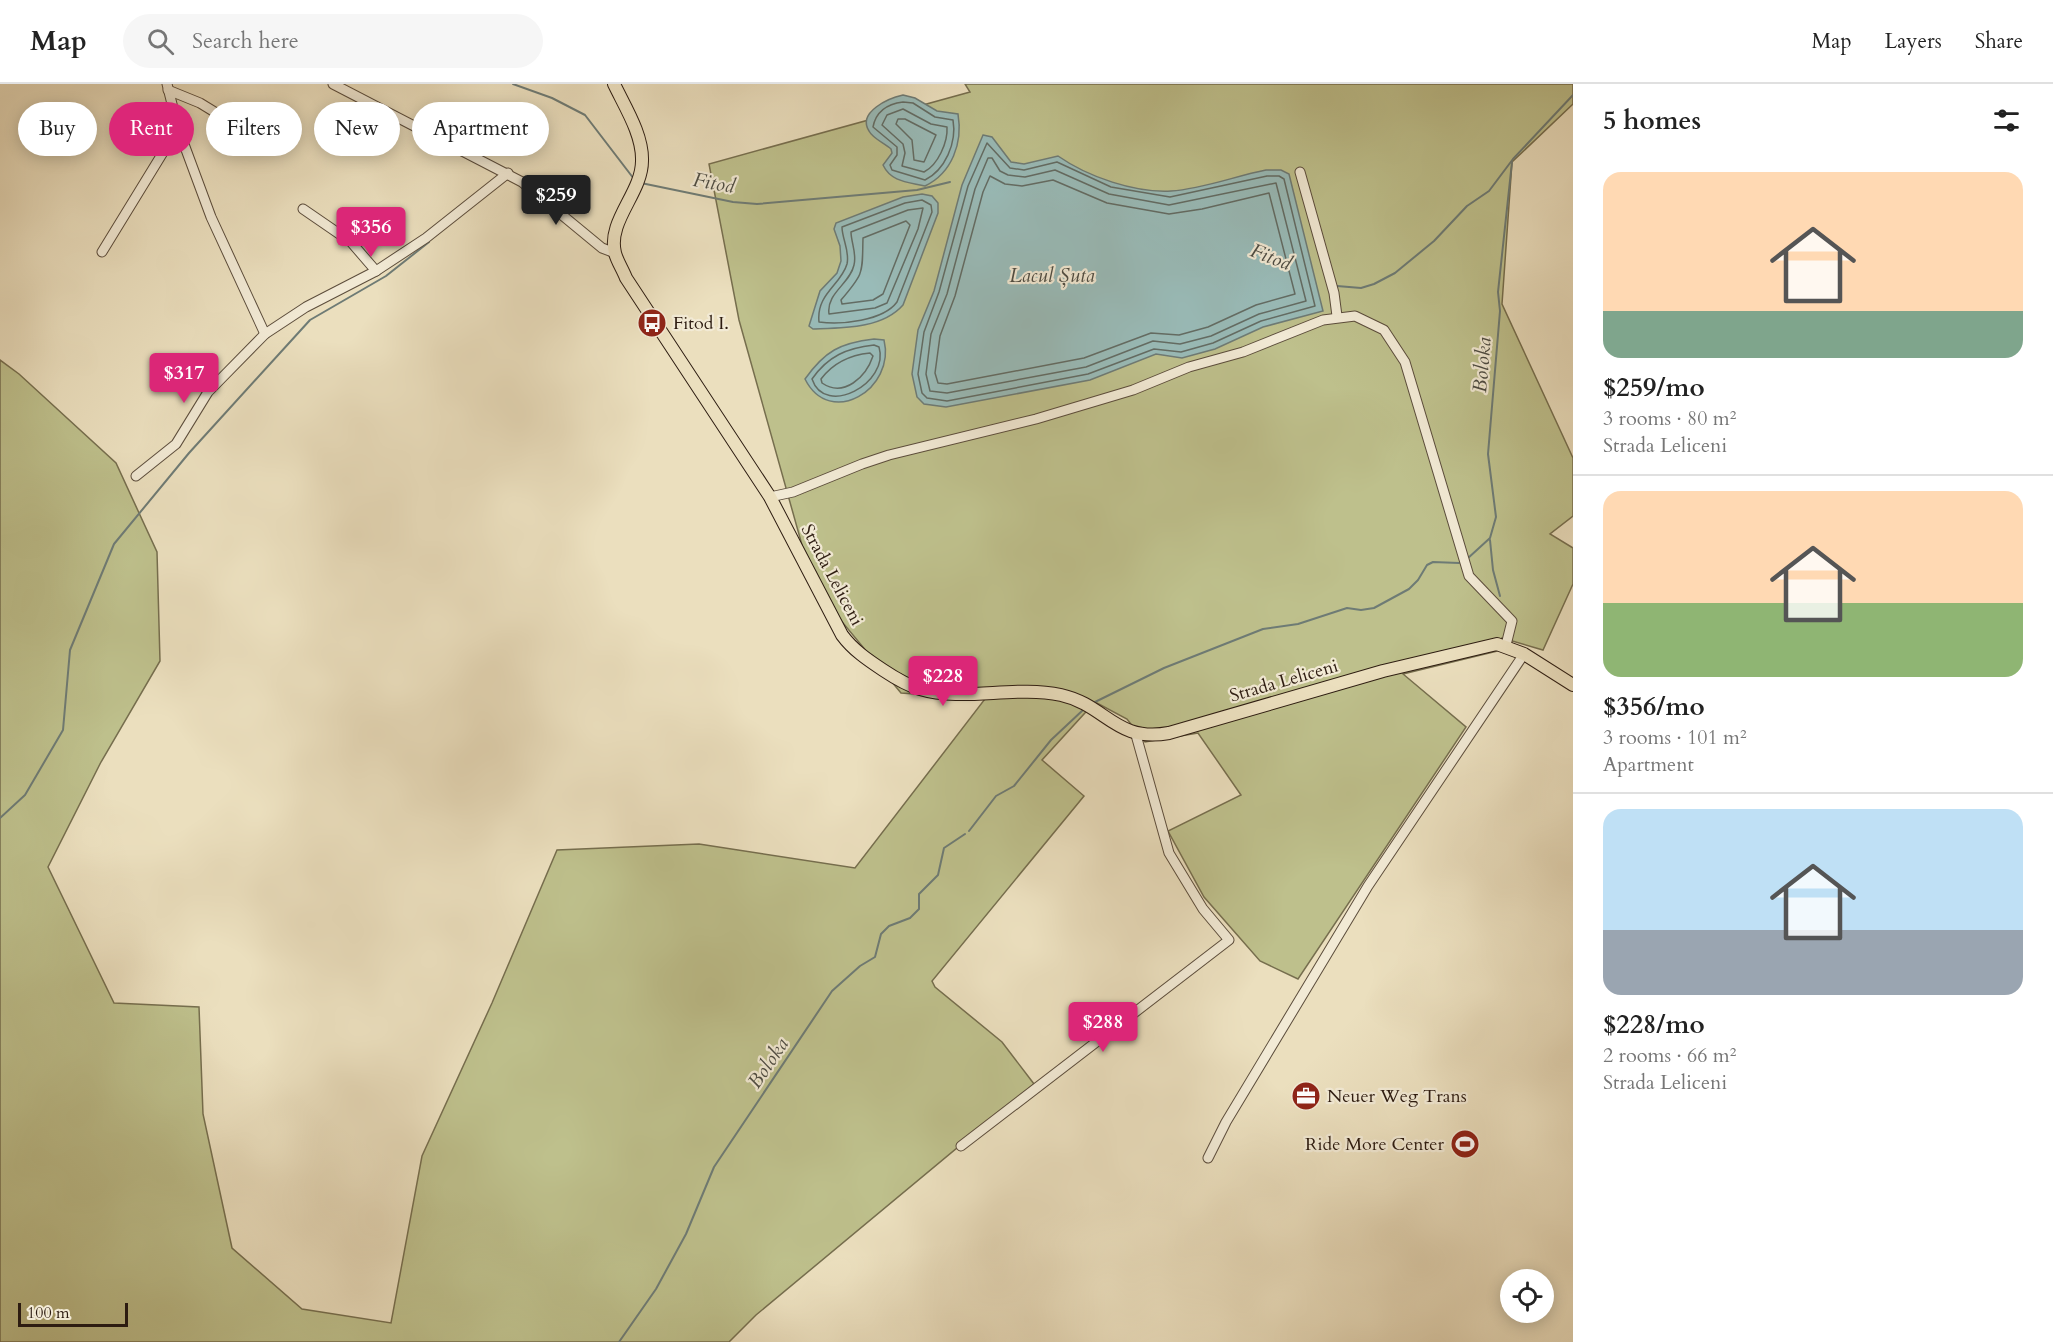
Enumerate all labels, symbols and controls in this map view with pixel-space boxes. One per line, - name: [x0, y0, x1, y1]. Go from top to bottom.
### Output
- search box: [123, 14, 543, 68]
- text: Map: [30, 22, 87, 60]
- icon: search: [144, 25, 177, 58]
- text: Search here: [192, 26, 299, 56]
- text: Map: [1812, 27, 1852, 56]
- text: Layers: [1885, 27, 1942, 56]
- text: Share: [1975, 27, 2023, 56]
- chip: Buy: [18, 102, 97, 156]
- chip: Rent: [109, 102, 194, 156]
- chip: Filters: [206, 102, 302, 156]
- chip: New: [314, 102, 400, 156]
- chip: Apartment: [412, 102, 549, 156]
- text: 5 homes: [1603, 103, 1701, 138]
- icon: filters: [1990, 104, 2023, 137]
- water label: Fitod: [691, 166, 738, 200]
- pin: $259: [520, 175, 592, 226]
- text: $259: [536, 181, 576, 208]
- pin: $356: [335, 207, 407, 258]
- icon: home: [1759, 211, 1867, 319]
- text: $356: [351, 213, 391, 240]
- water label: Fitod: [1247, 237, 1297, 278]
- water label: Lacul Șuta: [1009, 262, 1095, 289]
- bus stop icon: Fitod I.: [636, 307, 668, 339]
- place label: Fitod I.: [673, 311, 729, 336]
- water label: Boloka: [1466, 336, 1498, 394]
- pin: $317: [148, 353, 220, 404]
- text: $317: [164, 359, 204, 386]
- text: $259/mo: [1603, 370, 1705, 405]
- text: 3 rooms · 80 m²: [1603, 405, 1736, 432]
- text: Strada Leliceni: [1603, 432, 1727, 459]
- street label: Strada Leliceni: [795, 520, 869, 630]
- icon: home: [1759, 530, 1867, 638]
- street label: Strada Leliceni: [1227, 654, 1341, 708]
- pin: $228: [907, 656, 979, 707]
- text: $228: [923, 662, 963, 689]
- text: $356/mo: [1603, 689, 1705, 724]
- text: 3 rooms · 101 m²: [1603, 724, 1747, 751]
- text: Apartment: [1603, 751, 1694, 778]
- icon: home: [1759, 848, 1867, 956]
- pin: $288: [1067, 1002, 1139, 1053]
- text: $228/mo: [1603, 1007, 1705, 1042]
- text: $288: [1083, 1008, 1123, 1035]
- water label: Boloka: [741, 1032, 795, 1094]
- text: 2 rooms · 66 m²: [1603, 1042, 1736, 1069]
- text: Strada Leliceni: [1603, 1069, 1727, 1096]
- office icon: Neuer Weg Trans: [1290, 1080, 1322, 1112]
- place label: Neuer Weg Trans: [1327, 1084, 1467, 1109]
- sports icon: Ride More Center: [1449, 1128, 1481, 1160]
- place label: Ride More Center: [1305, 1132, 1444, 1157]
- map controls: [1500, 1269, 1554, 1323]
- button: locate: [1500, 1269, 1554, 1323]
- scale bar: [18, 1300, 128, 1328]
- text: 100 m: [27, 1302, 69, 1324]

